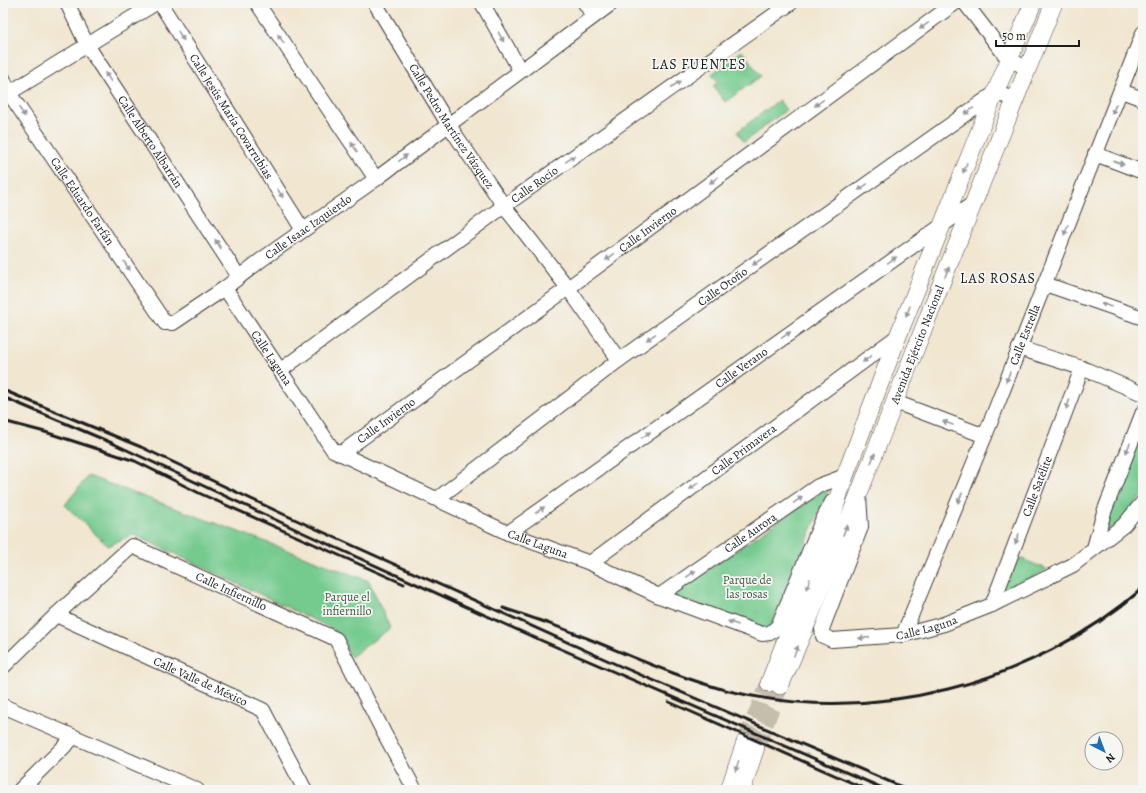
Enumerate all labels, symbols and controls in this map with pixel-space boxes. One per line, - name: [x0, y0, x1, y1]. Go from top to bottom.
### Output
- one-way arrow: [918, 22, 929, 30]
- scale bar: [996, 22, 1079, 48]
- text: 50 m: [1002, 28, 1026, 44]
- one-way arrow: [177, 30, 184, 42]
- one-way arrow: [498, 31, 505, 43]
- one-way arrow: [277, 34, 285, 44]
- street label: Calle Jesús María Covarrubias: [186, 51, 277, 182]
- district label: LAS FUENTES: [652, 55, 746, 74]
- street label: Calle Pedro Martínez Vázquez: [405, 60, 498, 192]
- one-way arrow: [104, 72, 112, 82]
- one-way arrow: [671, 80, 682, 88]
- street label: Calle Alberto Albarrán: [114, 92, 187, 191]
- one-way arrow: [814, 99, 824, 107]
- one-way arrow: [1110, 103, 1116, 115]
- one-way arrow: [18, 107, 26, 117]
- one-way arrow: [964, 107, 974, 115]
- one-way arrow: [350, 141, 358, 152]
- street label: Calle Eduardo Farfán: [47, 154, 118, 249]
- one-way arrow: [398, 154, 409, 163]
- one-way arrow: [565, 155, 575, 163]
- one-way arrow: [1113, 160, 1125, 166]
- street label: Calle Rocío: [508, 162, 561, 207]
- one-way arrow: [962, 163, 968, 175]
- one-way arrow: [709, 176, 720, 185]
- one-way arrow: [858, 183, 868, 191]
- one-way arrow: [276, 188, 284, 198]
- street label: Calle Isaac Izquierdo: [262, 191, 355, 263]
- street label: Calle Invierno: [615, 203, 680, 256]
- one-way arrow: [1062, 224, 1068, 236]
- one-way arrow: [214, 239, 221, 250]
- one-way arrow: [604, 253, 615, 262]
- one-way arrow: [887, 256, 897, 264]
- one-way arrow: [752, 258, 762, 266]
- one-way arrow: [123, 260, 130, 272]
- street label: Calle Otoño: [694, 263, 751, 310]
- one-way arrow: [944, 266, 950, 278]
- district label: LAS ROSAS: [960, 269, 1036, 288]
- street label: Avenida Ejército Nacional: [886, 283, 948, 407]
- street label: Calle Estrella: [1006, 302, 1044, 367]
- one-way arrow: [1100, 302, 1112, 308]
- one-way arrow: [904, 306, 910, 318]
- street label: Calle Laguna: [247, 327, 296, 389]
- one-way arrow: [781, 331, 791, 339]
- one-way arrow: [646, 333, 656, 341]
- street label: Calle Verano: [712, 343, 771, 392]
- one-way arrow: [861, 355, 872, 363]
- one-way arrow: [1004, 371, 1010, 383]
- street label: Calle Invierno: [354, 394, 419, 447]
- one-way arrow: [1064, 399, 1070, 411]
- one-way arrow: [942, 419, 954, 425]
- street label: Calle Primavera: [708, 420, 780, 479]
- one-way arrow: [641, 431, 651, 439]
- one-way arrow: [1125, 443, 1131, 455]
- one-way arrow: [870, 452, 876, 464]
- street label: Calle Satélite: [1018, 454, 1056, 519]
- one-way arrow: [689, 482, 700, 490]
- one-way arrow: [956, 492, 962, 504]
- one-way arrow: [792, 496, 803, 504]
- one-way arrow: [535, 506, 545, 514]
- street label: Calle Aurora: [721, 509, 780, 557]
- one-way arrow: [842, 525, 848, 536]
- street label: Calle Laguna: [505, 526, 570, 562]
- one-way arrow: [1013, 533, 1019, 545]
- street label: Calle Infiernillo: [193, 568, 269, 614]
- one-way arrow: [686, 570, 696, 578]
- park label: Parque de las rosas: [723, 572, 771, 602]
- one-way arrow: [805, 578, 811, 590]
- park label: Parque el infiernillo: [323, 589, 371, 619]
- street label: Calle Laguna: [896, 611, 960, 643]
- one-way arrow: [727, 620, 739, 626]
- one-way arrow: [858, 635, 870, 642]
- one-way arrow: [793, 645, 799, 656]
- street label: Calle Valle de México: [151, 653, 250, 710]
- north arrow: [1084, 731, 1124, 771]
- text: N: [1102, 750, 1118, 766]
- one-way arrow: [734, 760, 740, 772]

